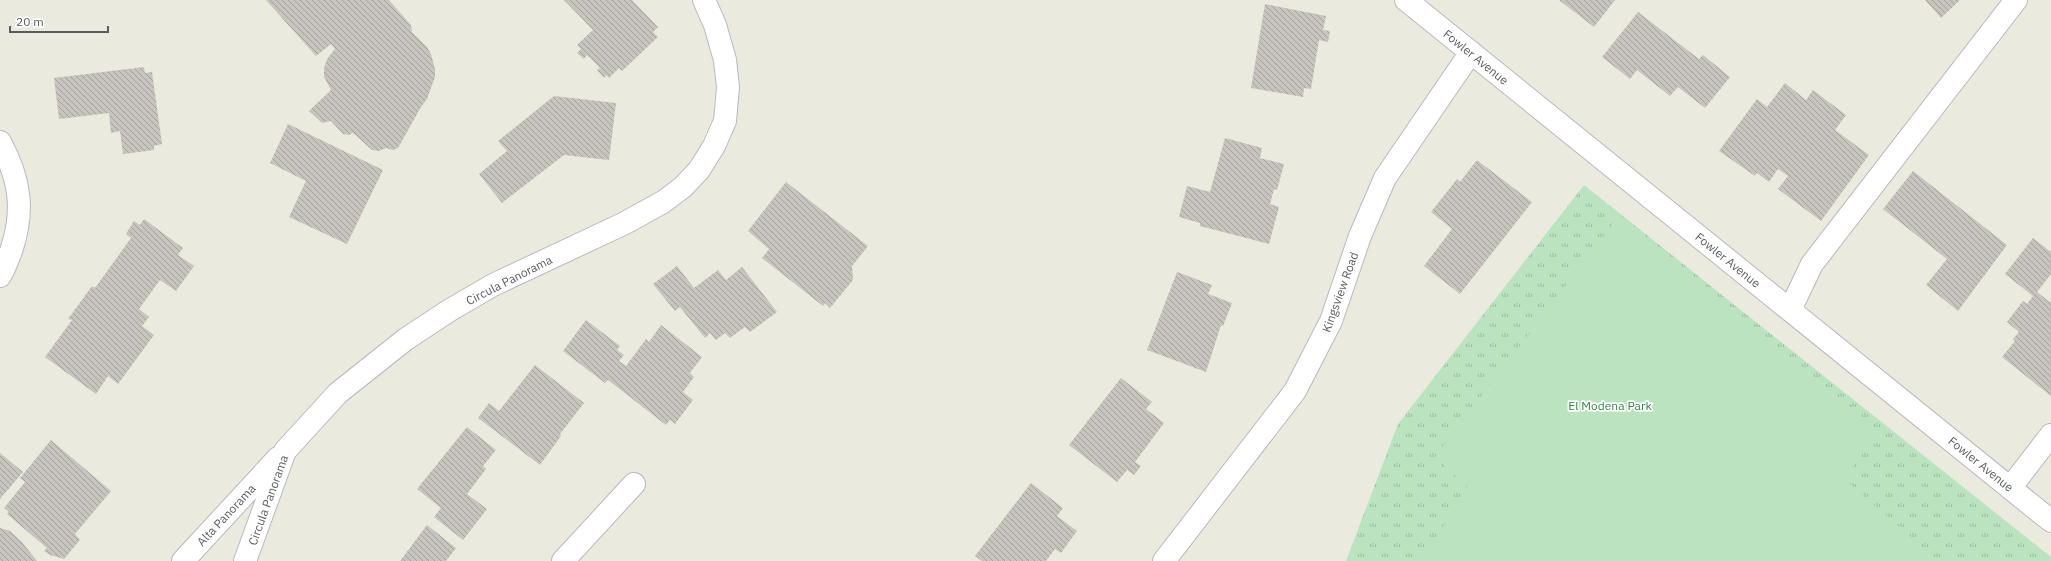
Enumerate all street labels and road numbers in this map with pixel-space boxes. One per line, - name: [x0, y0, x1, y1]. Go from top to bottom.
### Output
- street label: Fowler Avenue: [1440, 26, 1512, 88]
- street label: Fowler Avenue: [1692, 229, 1764, 291]
- street label: Kingsview Road: [1318, 250, 1362, 334]
- street label: Circula Panorama: [463, 252, 555, 308]
- street label: Fowler Avenue: [1945, 433, 2017, 495]
- street label: Circula Panorama: [245, 452, 291, 547]
- street label: Alta Panorama: [194, 481, 259, 549]

